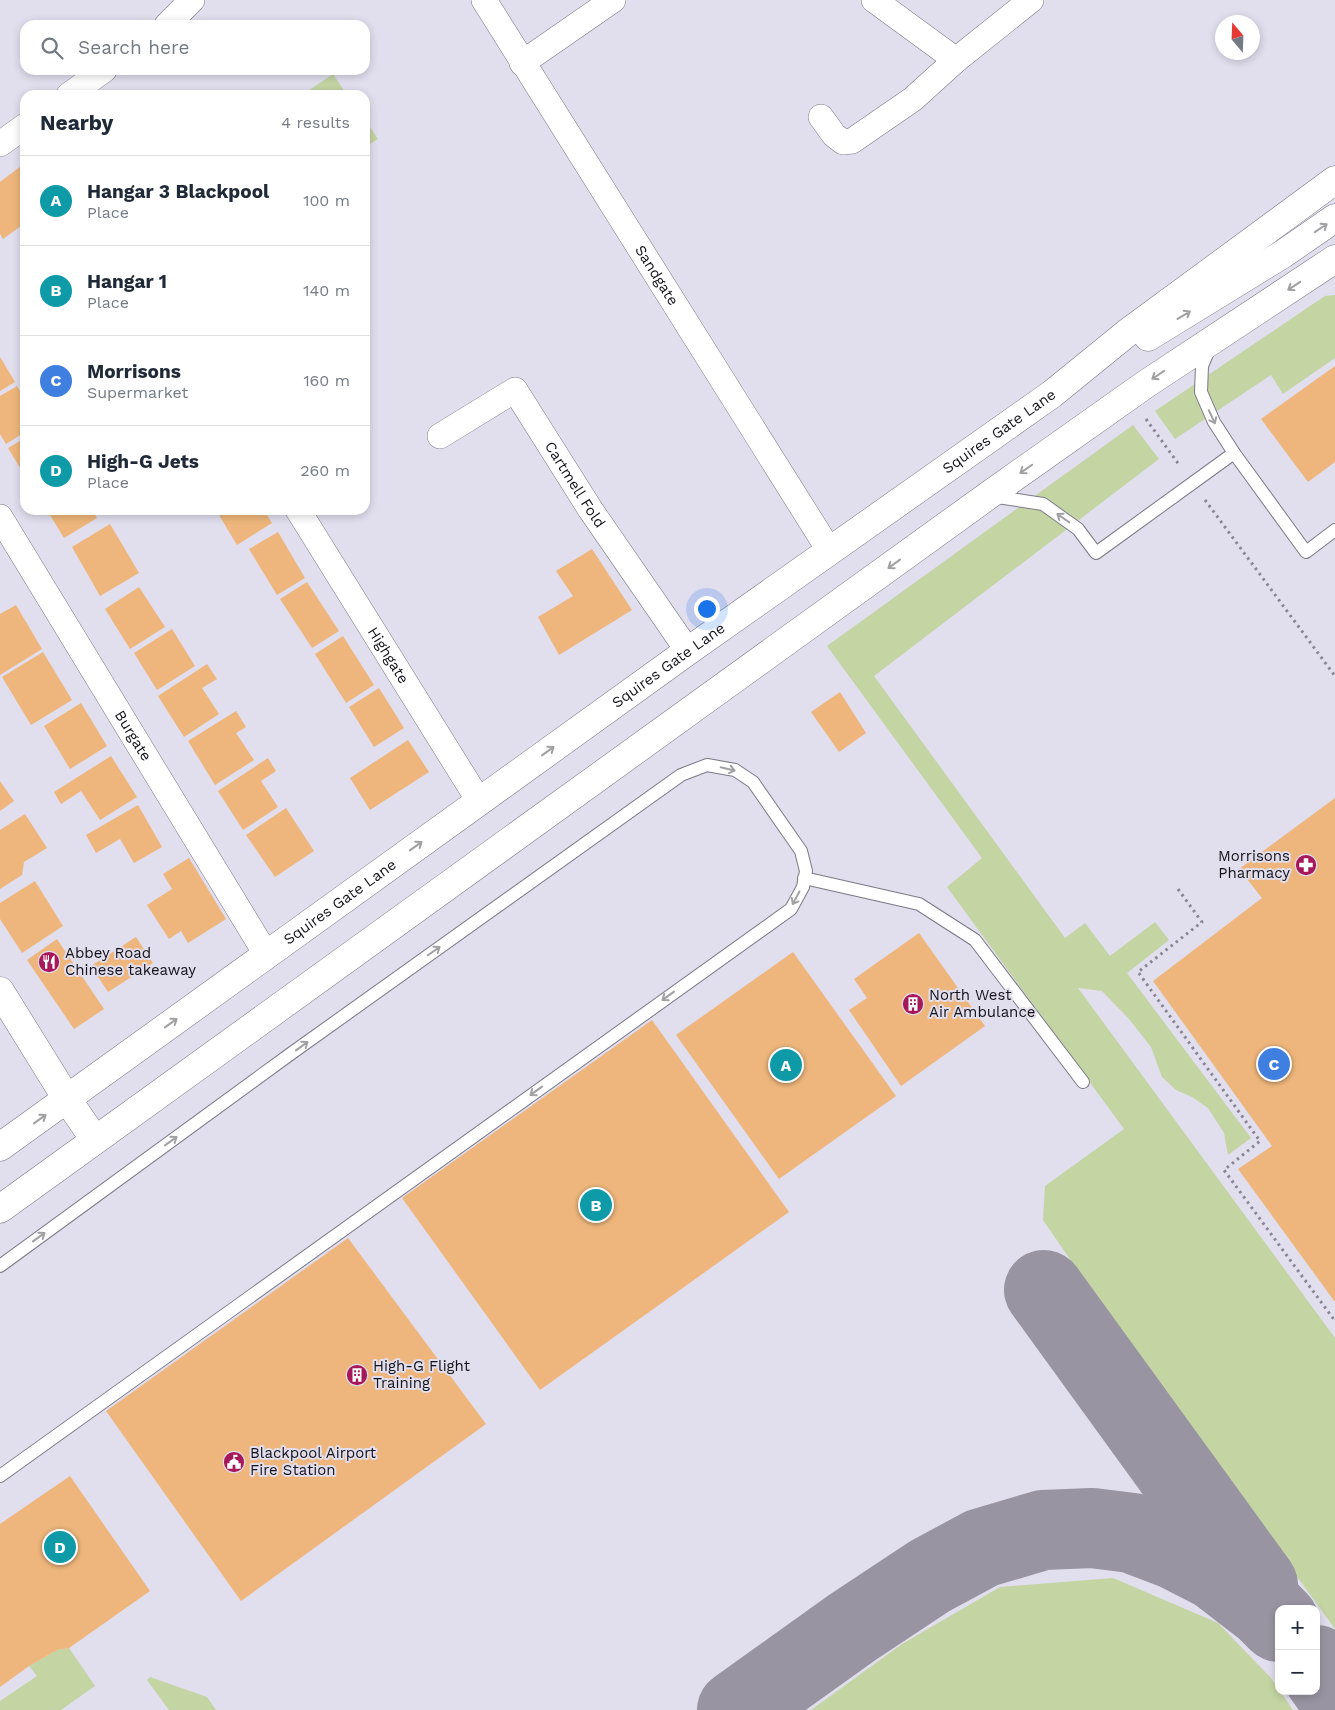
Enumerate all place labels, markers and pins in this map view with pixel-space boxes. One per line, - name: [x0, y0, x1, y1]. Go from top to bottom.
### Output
- place label: Morrisons Pharmacy: [1218, 847, 1290, 882]
- pharmacy icon: Morrisons Pharmacy: [1294, 853, 1318, 877]
- place label: Abbey Road Chinese takeaway: [65, 944, 196, 979]
- restaurant icon: Abbey Road Chinese takeaway: [37, 950, 61, 974]
- place label: North West Air Ambulance: [929, 986, 1035, 1021]
- building icon: North West Air Ambulance: [901, 992, 925, 1016]
- pin: C: [1258, 1045, 1290, 1083]
- pin: A: [770, 1046, 802, 1084]
- pin: B: [580, 1186, 612, 1224]
- place label: High-G Flight Training: [373, 1357, 471, 1392]
- building icon: High-G Flight Training: [345, 1363, 369, 1387]
- place label: Blackpool Airport Fire Station: [250, 1444, 377, 1479]
- public building icon: Blackpool Airport Fire Station: [222, 1450, 246, 1474]
- pin: D: [44, 1528, 76, 1566]

